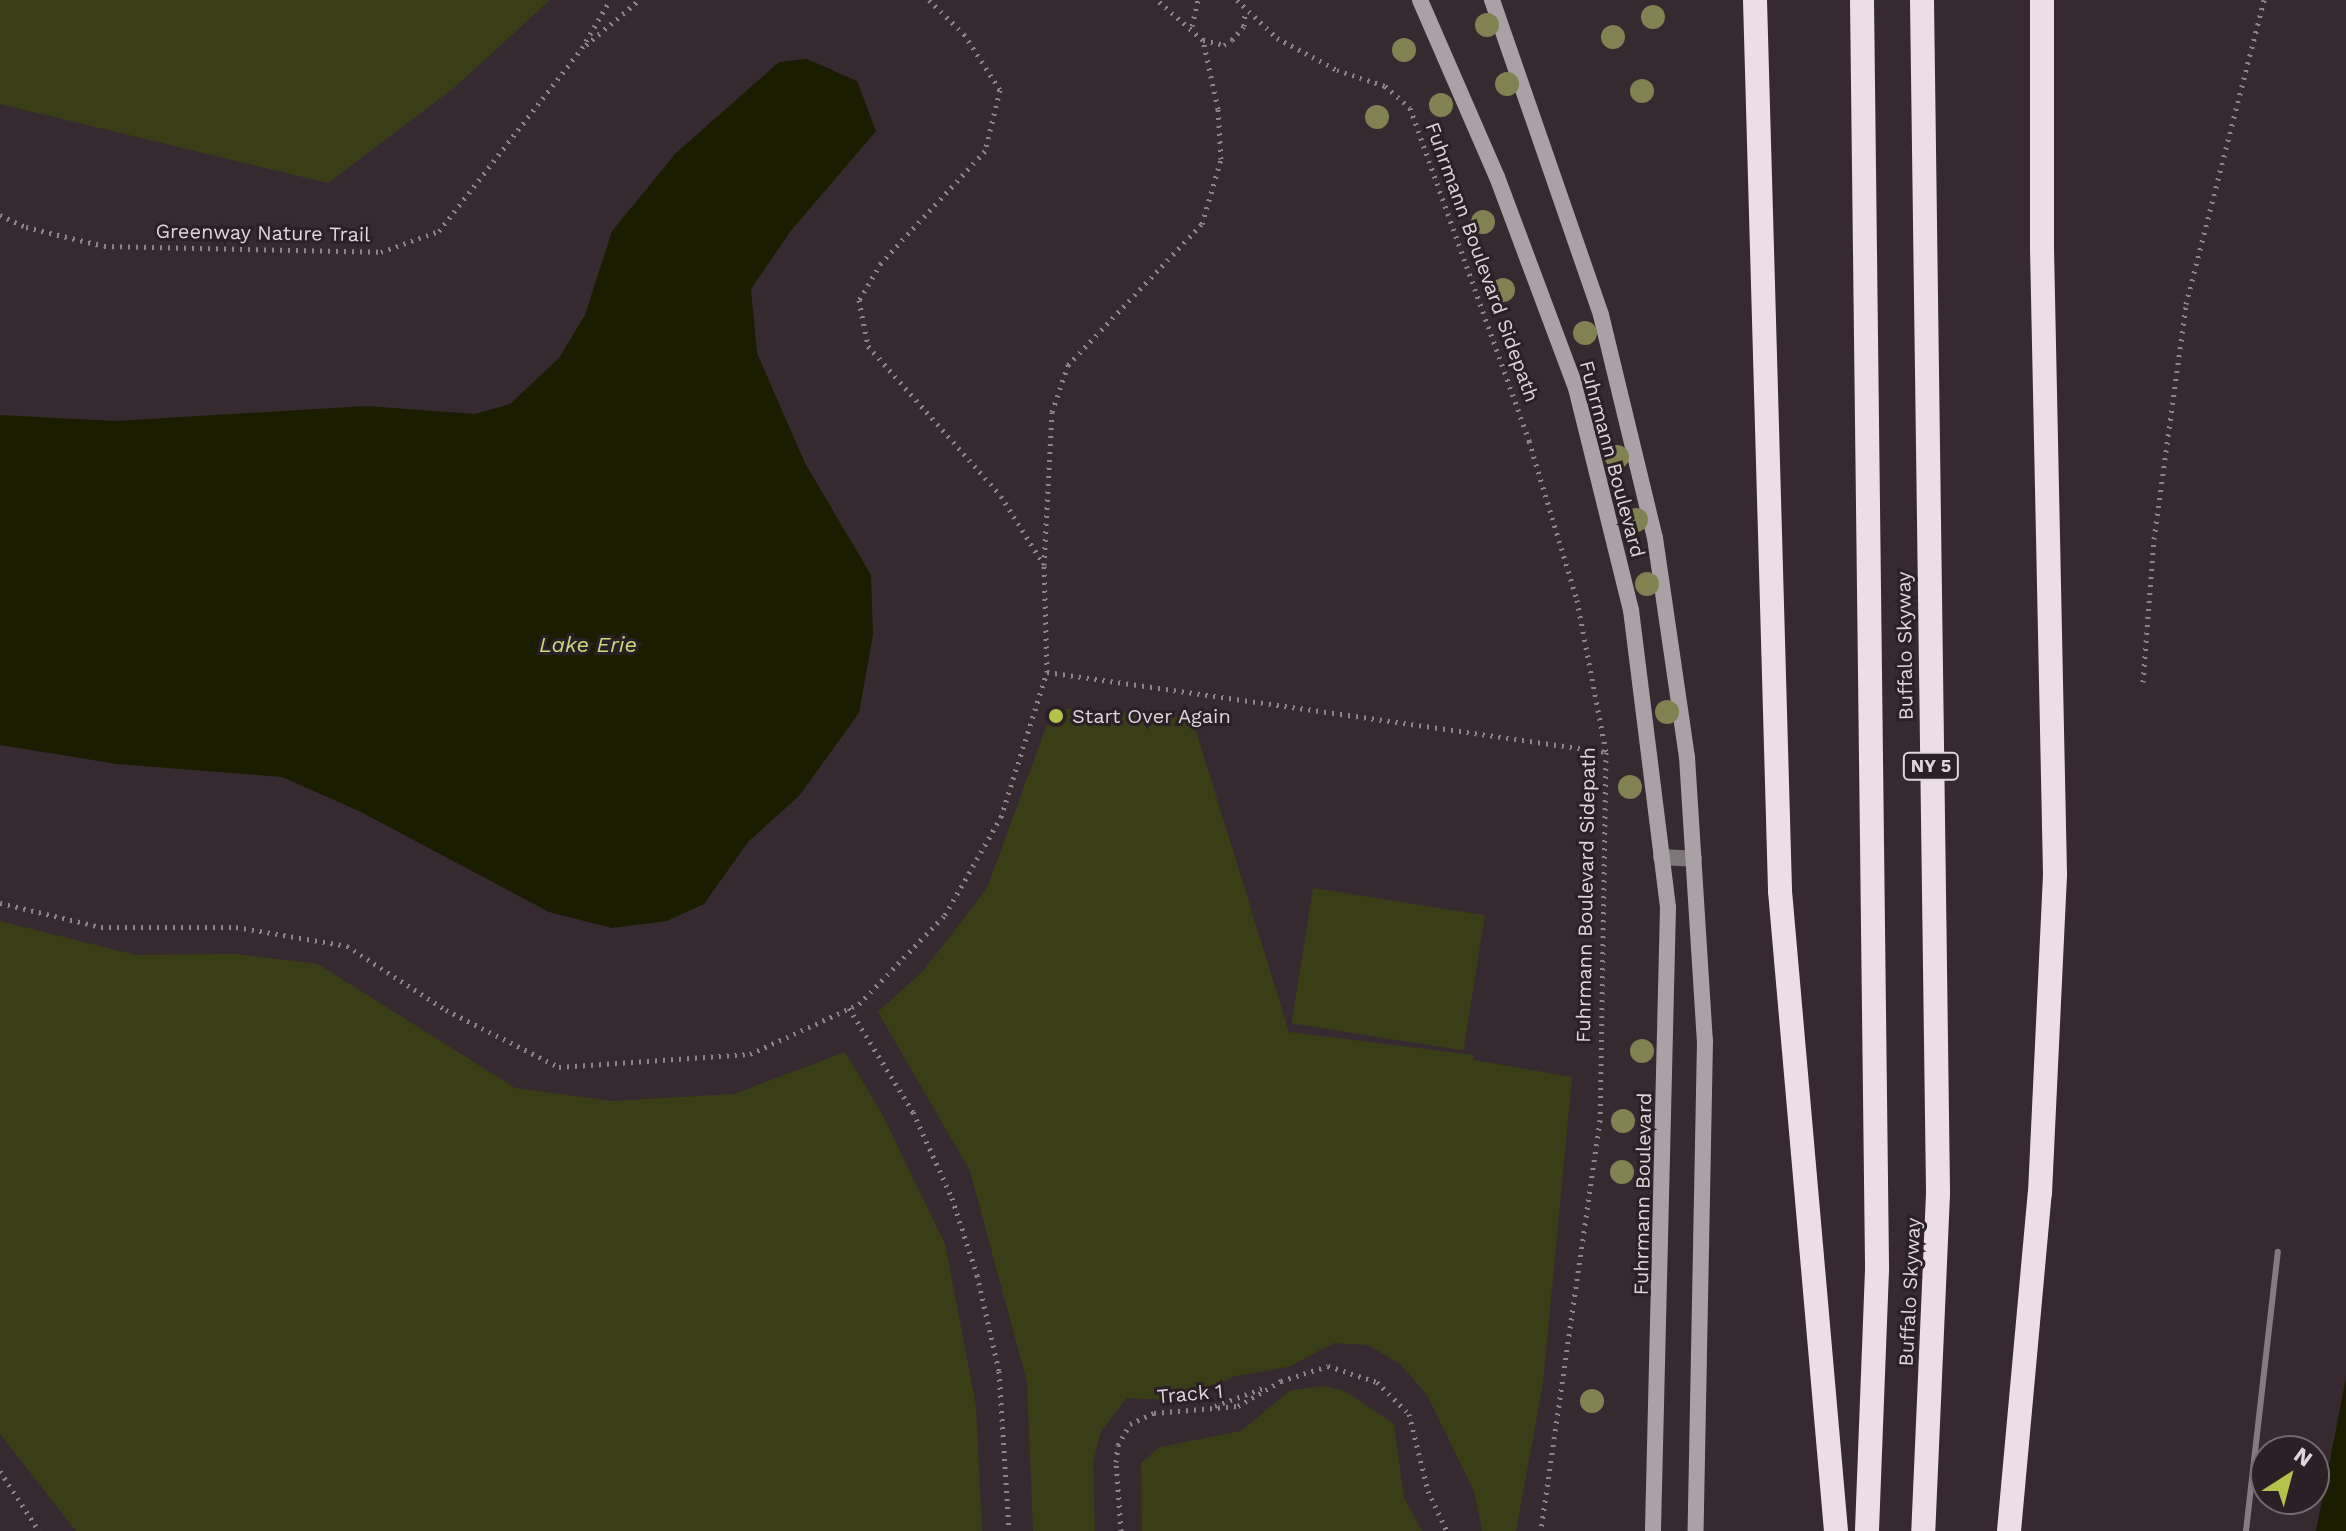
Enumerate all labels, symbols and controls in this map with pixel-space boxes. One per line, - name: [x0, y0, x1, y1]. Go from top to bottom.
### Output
- street label: Fuhrmann Boulevard Sidepath: [1420, 119, 1544, 405]
- street label: Greenway Nature Trail: [155, 219, 371, 247]
- street label: Fuhrmann Boulevard: [1574, 358, 1650, 560]
- street label: Buffalo Skyway: [1892, 571, 1918, 721]
- water label: Lake Erie: [539, 632, 637, 658]
- place label: Start Over Again: [1072, 704, 1232, 728]
- marker: Start Over Again: [1047, 707, 1065, 725]
- street label: Fuhrmann Boulevard Sidepath: [1571, 747, 1601, 1043]
- road number: NY 5: [1901, 752, 1961, 780]
- street label: Fuhrmann Boulevard: [1629, 1092, 1657, 1296]
- street label: Buffalo Skyway: [1894, 1217, 1926, 1367]
- street label: Track 1: [1156, 1379, 1224, 1409]
- north arrow: [2250, 1435, 2330, 1515]
- text: N: [2289, 1442, 2317, 1472]

